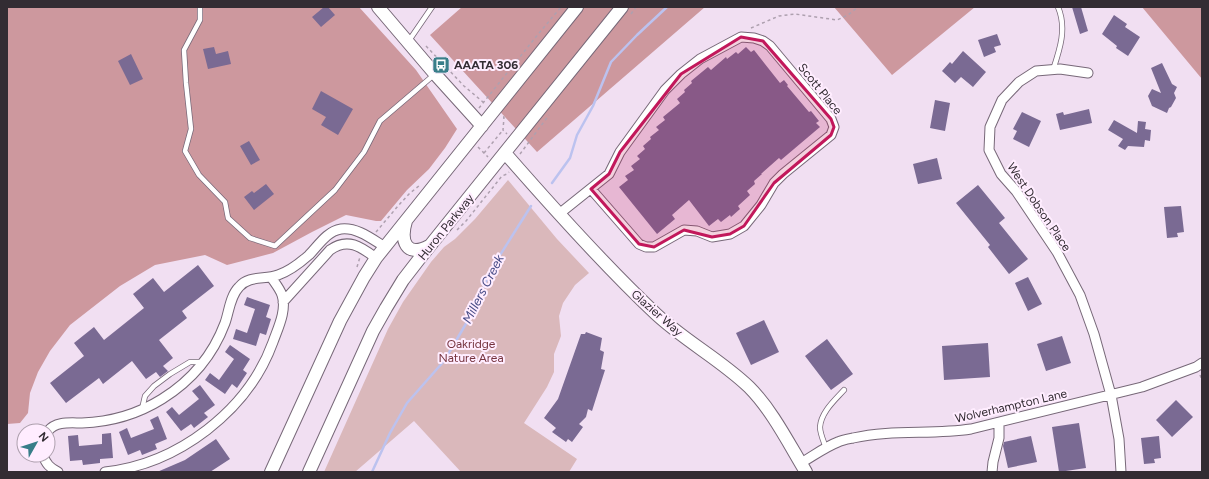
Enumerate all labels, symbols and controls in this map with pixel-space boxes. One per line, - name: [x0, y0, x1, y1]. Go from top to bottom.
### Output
- bus stop icon: AAATA 306: [431, 55, 451, 75]
- place label: AAATA 306: [454, 58, 518, 72]
- street label: Scott Place: [795, 61, 845, 118]
- street label: West Dobson Place: [1004, 160, 1074, 254]
- street label: Huron Parkway: [415, 191, 477, 263]
- water label: Millers Creek: [459, 252, 507, 326]
- street label: Glazier Way: [628, 287, 686, 340]
- park label: Oakridge Nature Area: [438, 337, 504, 365]
- street label: Wolverhampton Lane: [954, 386, 1069, 426]
- north arrow: [16, 423, 56, 463]
- text: N: [36, 430, 51, 444]

